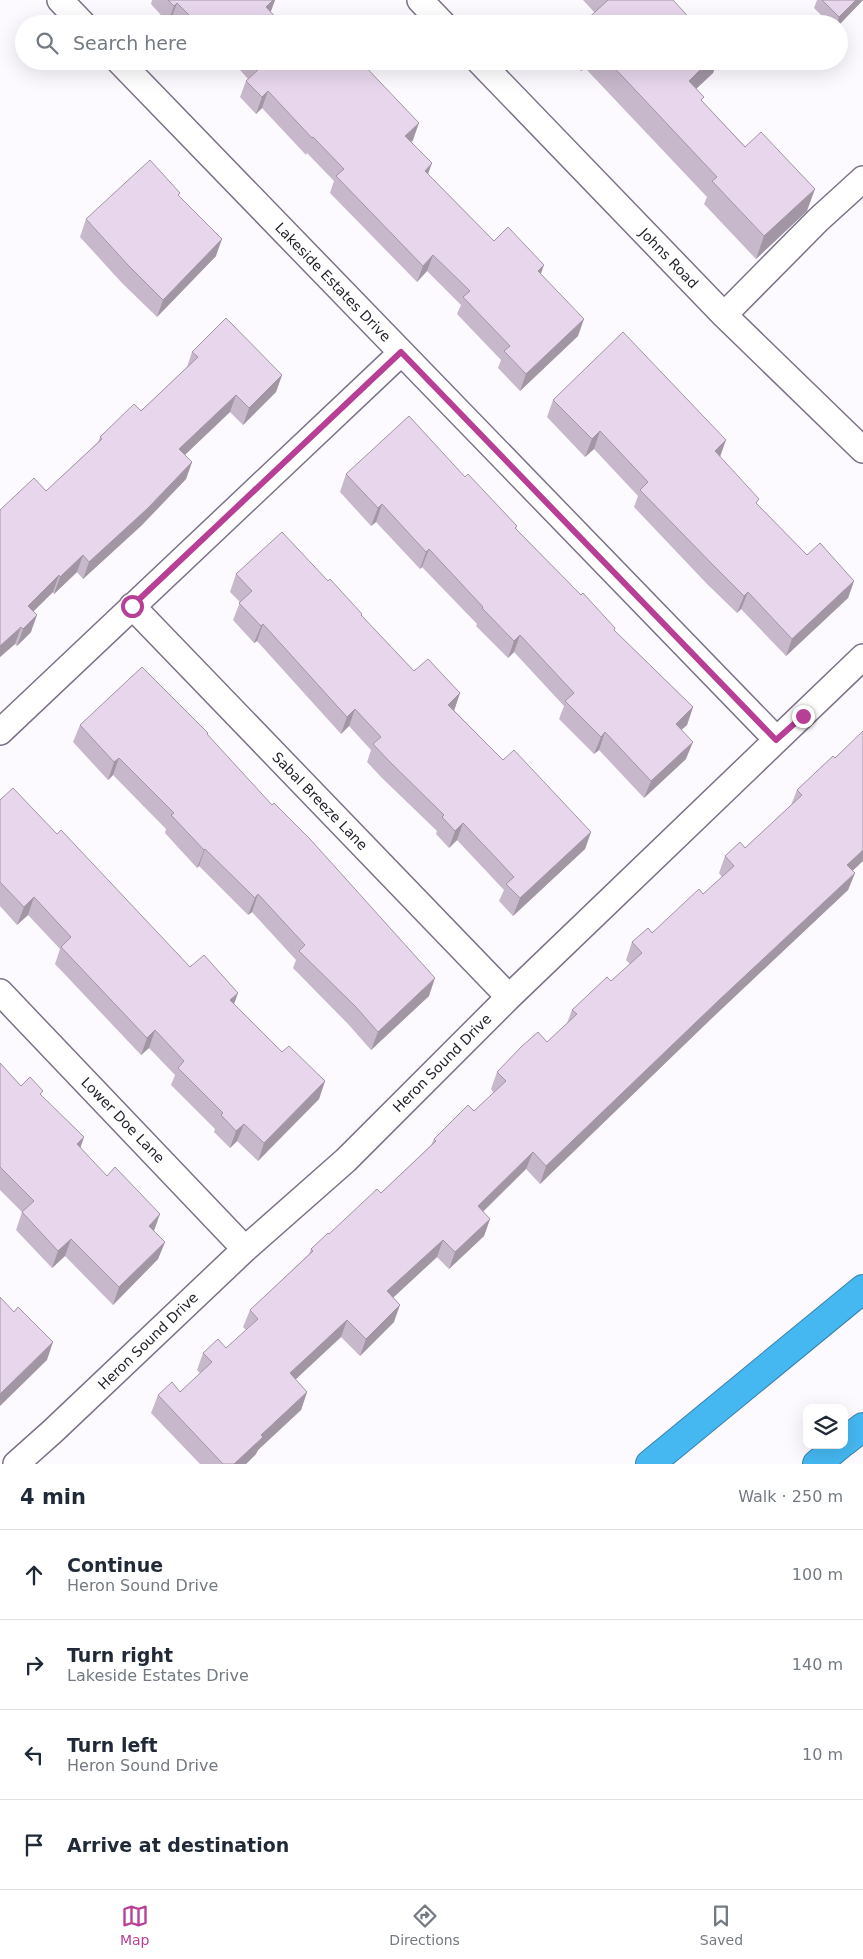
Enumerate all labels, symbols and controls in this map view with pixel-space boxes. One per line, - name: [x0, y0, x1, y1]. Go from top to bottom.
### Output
- search box: [15, 15, 848, 70]
- icon: search: [33, 29, 61, 57]
- text: Search here: [73, 32, 187, 54]
- street label: Lakeside Estates Drive: [272, 219, 394, 345]
- street label: Johns Road: [636, 224, 702, 291]
- route start: [121, 595, 144, 618]
- route end: [792, 705, 815, 728]
- street label: Sabal Breeze Lane: [269, 749, 371, 853]
- street label: Heron Sound Drive: [390, 1011, 494, 1115]
- street label: Lower Doe Lane: [78, 1074, 168, 1166]
- street label: Heron Sound Drive: [95, 1289, 201, 1393]
- map controls: [803, 1404, 848, 1449]
- button: layers: [803, 1404, 848, 1449]
- text: 4 min: [20, 1485, 86, 1509]
- text: Walk · 250 m: [738, 1487, 843, 1506]
- text: Continue: [67, 1554, 163, 1576]
- icon: ahead: [20, 1561, 48, 1589]
- text: 100 m: [792, 1565, 843, 1584]
- text: Heron Sound Drive: [67, 1576, 218, 1595]
- text: Turn right: [67, 1644, 173, 1666]
- icon: right: [20, 1651, 48, 1679]
- text: 140 m: [792, 1655, 843, 1674]
- text: Lakeside Estates Drive: [67, 1666, 249, 1685]
- text: Turn left: [67, 1734, 158, 1756]
- icon: left: [20, 1741, 48, 1769]
- text: 10 m: [802, 1745, 843, 1764]
- text: Heron Sound Drive: [67, 1756, 218, 1775]
- icon: arrive: [20, 1831, 48, 1859]
- text: Arrive at destination: [67, 1834, 289, 1856]
- tab: Map: [120, 1902, 149, 1948]
- tab: Directions: [389, 1902, 460, 1948]
- tab: Saved: [700, 1902, 743, 1948]

